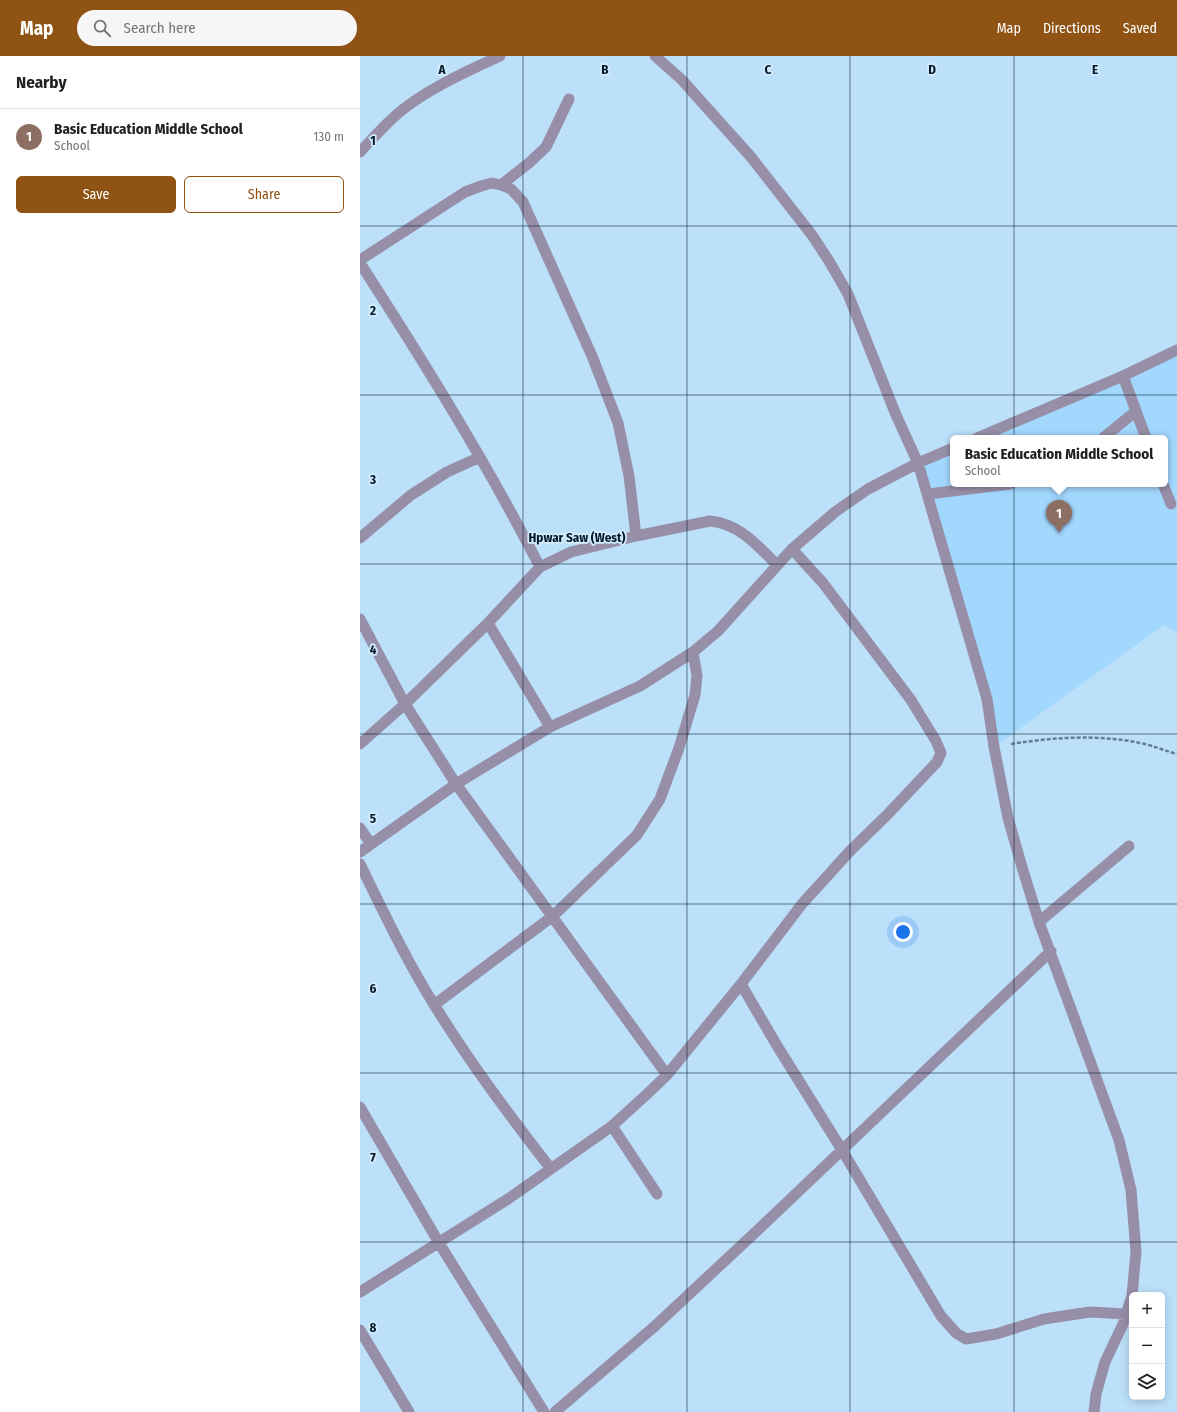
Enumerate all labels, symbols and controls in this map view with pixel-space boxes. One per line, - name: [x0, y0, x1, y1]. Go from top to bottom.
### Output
- search box: [77, 10, 357, 46]
- text: Map: [20, 17, 53, 40]
- icon: search: [91, 17, 113, 39]
- text: Search here: [123, 19, 196, 37]
- text: Map: [997, 20, 1021, 37]
- text: Directions: [1043, 20, 1101, 37]
- text: Saved: [1123, 20, 1157, 37]
- text: A: [437, 62, 446, 77]
- text: B: [601, 62, 609, 77]
- text: C: [765, 62, 772, 77]
- text: D: [928, 62, 936, 77]
- text: E: [1092, 62, 1098, 77]
- text: Nearby: [16, 72, 67, 93]
- text: Basic Education Middle School: [54, 120, 243, 138]
- text: 1: [26, 129, 32, 144]
- text: 130 m: [313, 129, 344, 144]
- text: 1: [370, 133, 376, 148]
- text: School: [54, 138, 90, 153]
- button: Save: [16, 176, 176, 213]
- button: Share: [184, 176, 344, 213]
- text: 2: [369, 303, 376, 318]
- popup: [950, 435, 1168, 487]
- text: Basic Education Middle School: [965, 445, 1153, 463]
- text: School: [965, 463, 1001, 478]
- text: 3: [369, 472, 376, 487]
- pin: 1: [1046, 500, 1072, 533]
- district label: Hpwar Saw (West): [529, 530, 626, 545]
- text: 4: [370, 642, 377, 657]
- text: 5: [370, 811, 376, 826]
- your location: [893, 922, 913, 942]
- text: 6: [370, 981, 377, 996]
- text: 7: [370, 1150, 376, 1165]
- map controls: [1129, 1292, 1165, 1400]
- button: +: [1129, 1292, 1165, 1328]
- text: 8: [370, 1320, 377, 1335]
- button: −: [1129, 1328, 1165, 1364]
- button: layers: [1129, 1364, 1165, 1400]

